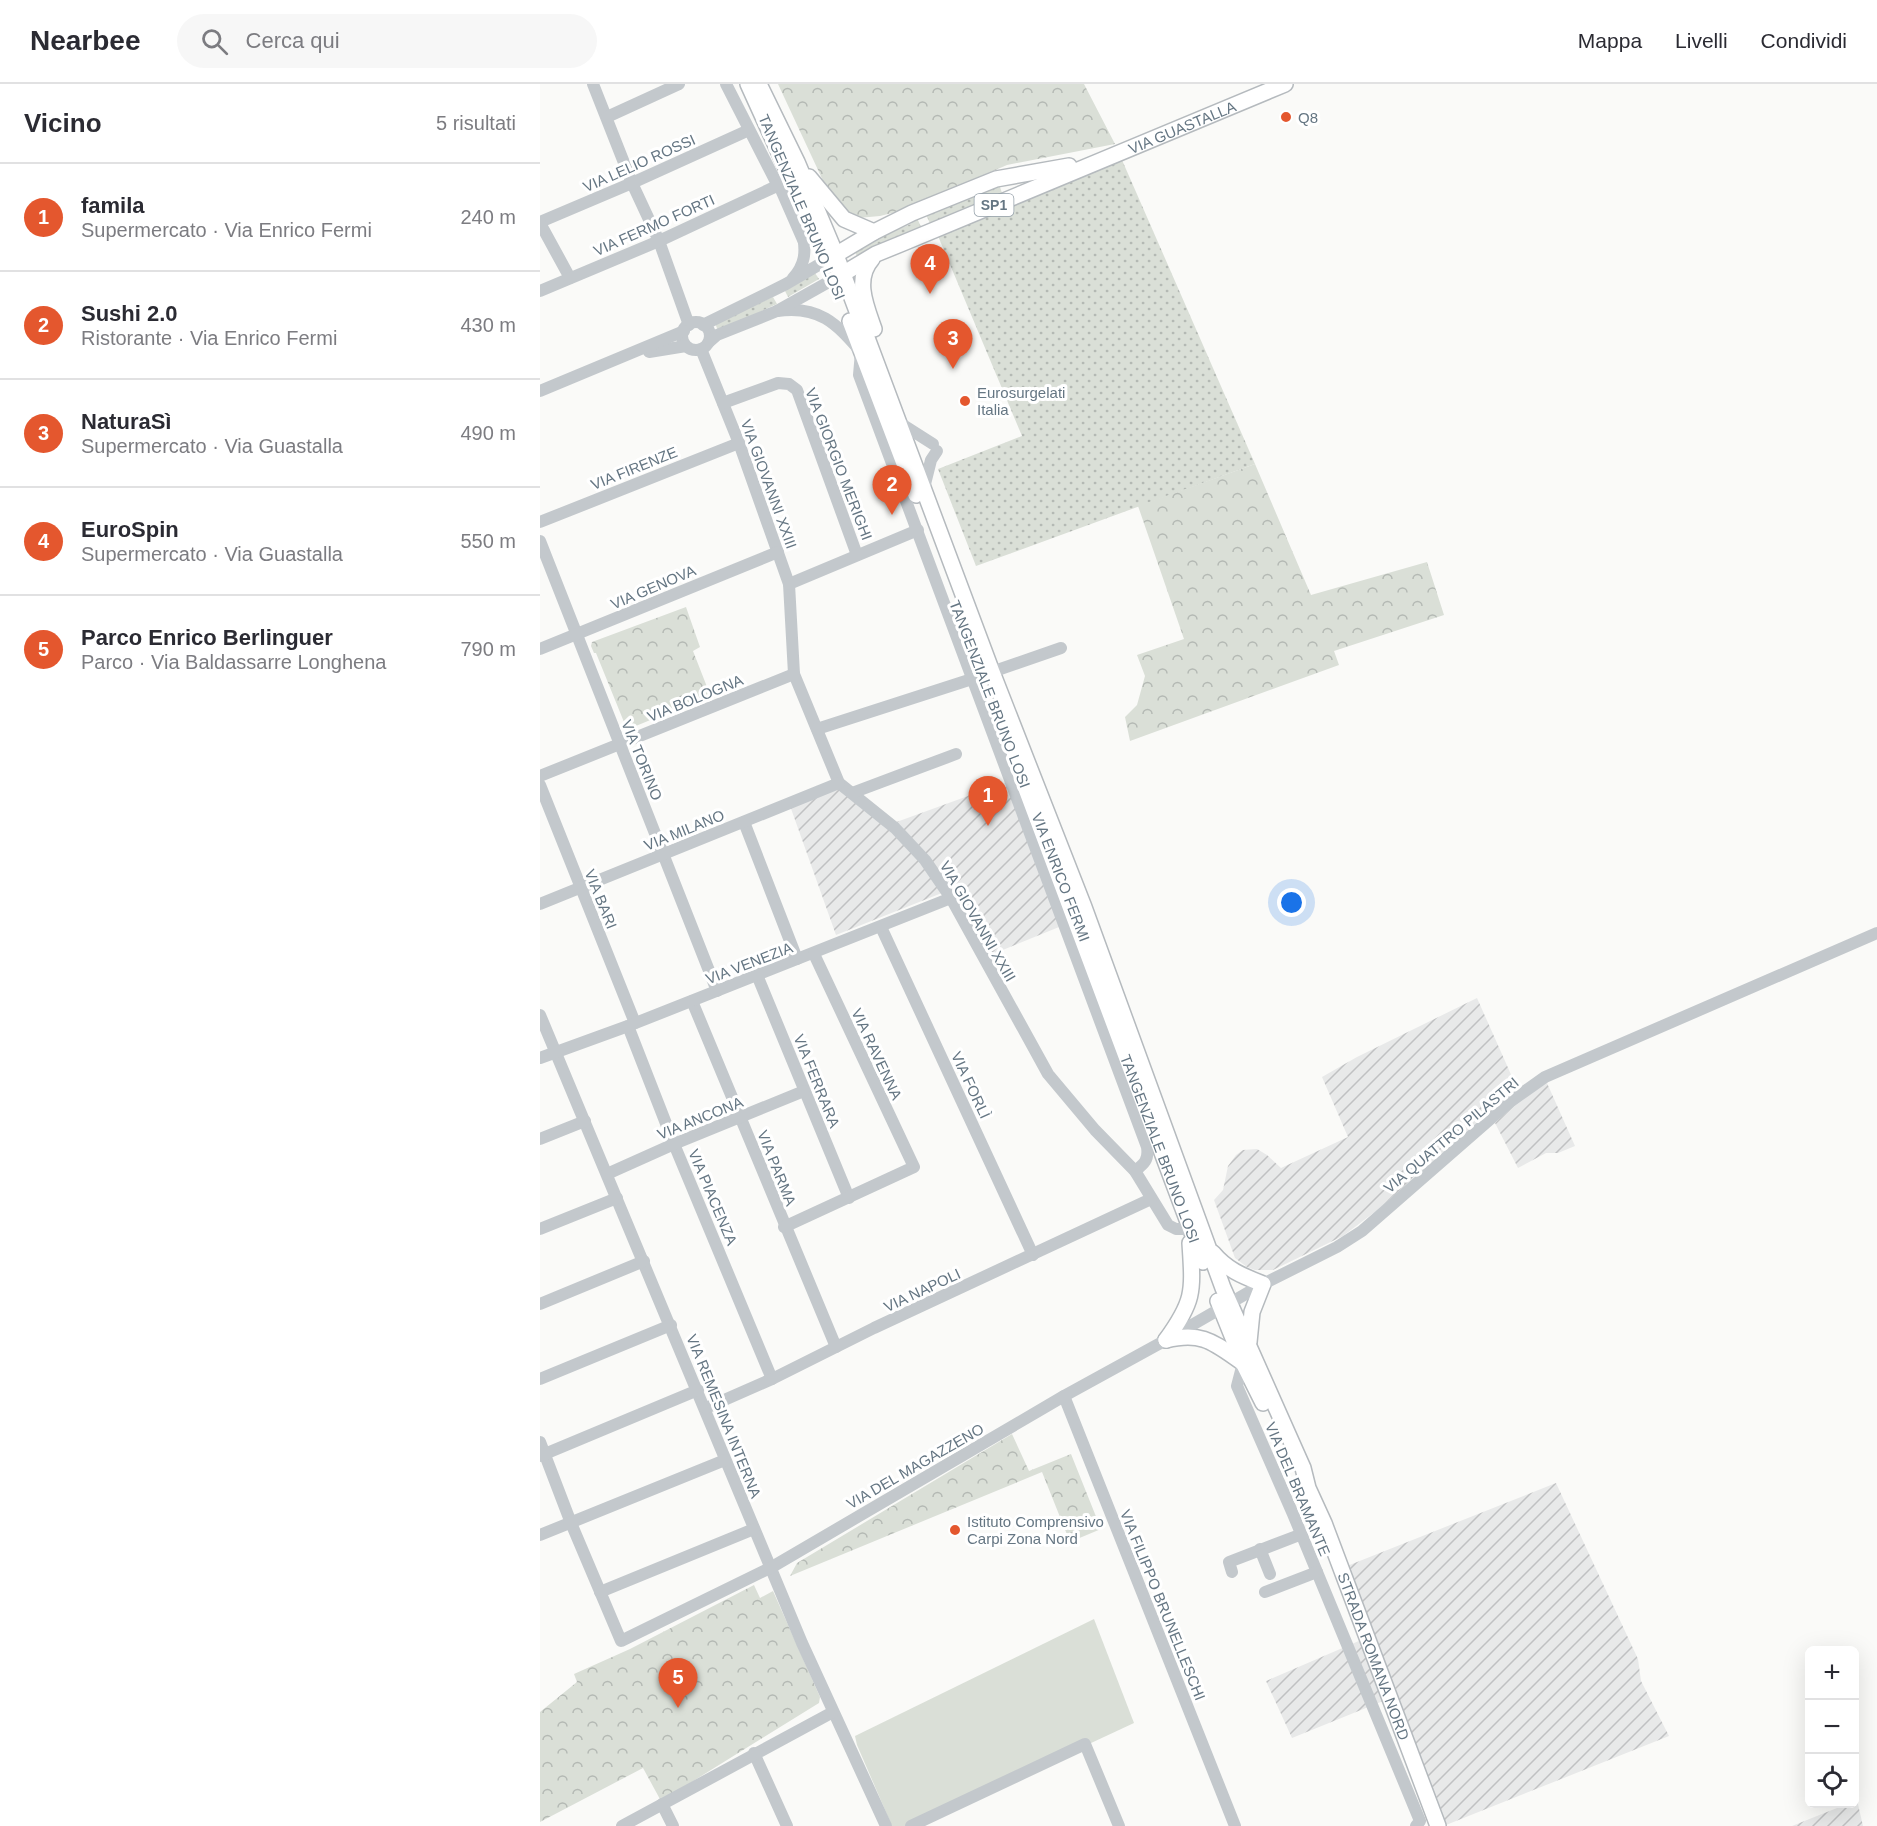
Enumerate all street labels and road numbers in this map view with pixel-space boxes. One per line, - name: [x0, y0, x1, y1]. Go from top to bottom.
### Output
- street label: VIA GUASTALLA: [1126, 97, 1238, 157]
- street label: TANGENZIALE BRUNO LOSI: [755, 112, 849, 302]
- street label: VIA LELIO ROSSI: [580, 131, 698, 195]
- street label: VIA FERMO FORTI: [591, 191, 717, 259]
- road number: SP1: [974, 194, 1014, 216]
- street label: VIA GIORGIO MERIGHI: [802, 385, 876, 543]
- street label: VIA GIOVANNI XXIII: [738, 417, 800, 551]
- street label: VIA FIRENZE: [588, 443, 680, 493]
- street label: VIA GENOVA: [608, 561, 698, 613]
- street label: TANGENZIALE BRUNO LOSI: [946, 598, 1034, 790]
- street label: VIA BOLOGNA: [645, 671, 745, 725]
- street label: VIA TORINO: [618, 717, 666, 803]
- street label: VIA MILANO: [641, 806, 727, 854]
- street label: VIA ENRICO FERMI: [1029, 810, 1093, 944]
- street label: VIA GIOVANNI XXIII: [937, 858, 1019, 984]
- street label: VIA BARI: [581, 867, 621, 931]
- street label: VIA VENEZIA: [703, 939, 795, 987]
- street label: VIA RAVENNA: [848, 1006, 906, 1102]
- street label: VIA FERRARA: [791, 1032, 843, 1130]
- street label: VIA FORLÌ: [948, 1049, 994, 1121]
- street label: TANGENZIALE BRUNO LOSI: [1118, 1052, 1204, 1245]
- street label: VIA QUATTRO PILASTRI: [1380, 1074, 1522, 1196]
- street label: VIA ANCONA: [655, 1093, 745, 1143]
- street label: VIA PARMA: [754, 1128, 800, 1208]
- street label: VIA PIACENZA: [685, 1146, 741, 1248]
- street label: VIA NAPOLI: [881, 1265, 963, 1315]
- street label: VIA REMESINA INTERNA: [683, 1332, 765, 1500]
- street label: VIA DEL MAGAZZENO: [843, 1420, 987, 1512]
- street label: VIA DEL BRAMANTE: [1262, 1420, 1334, 1558]
- street label: VIA FILIPPO BRUNELLESCHI: [1117, 1507, 1209, 1703]
- street label: STRADA ROMANA NORD: [1335, 1570, 1413, 1742]

